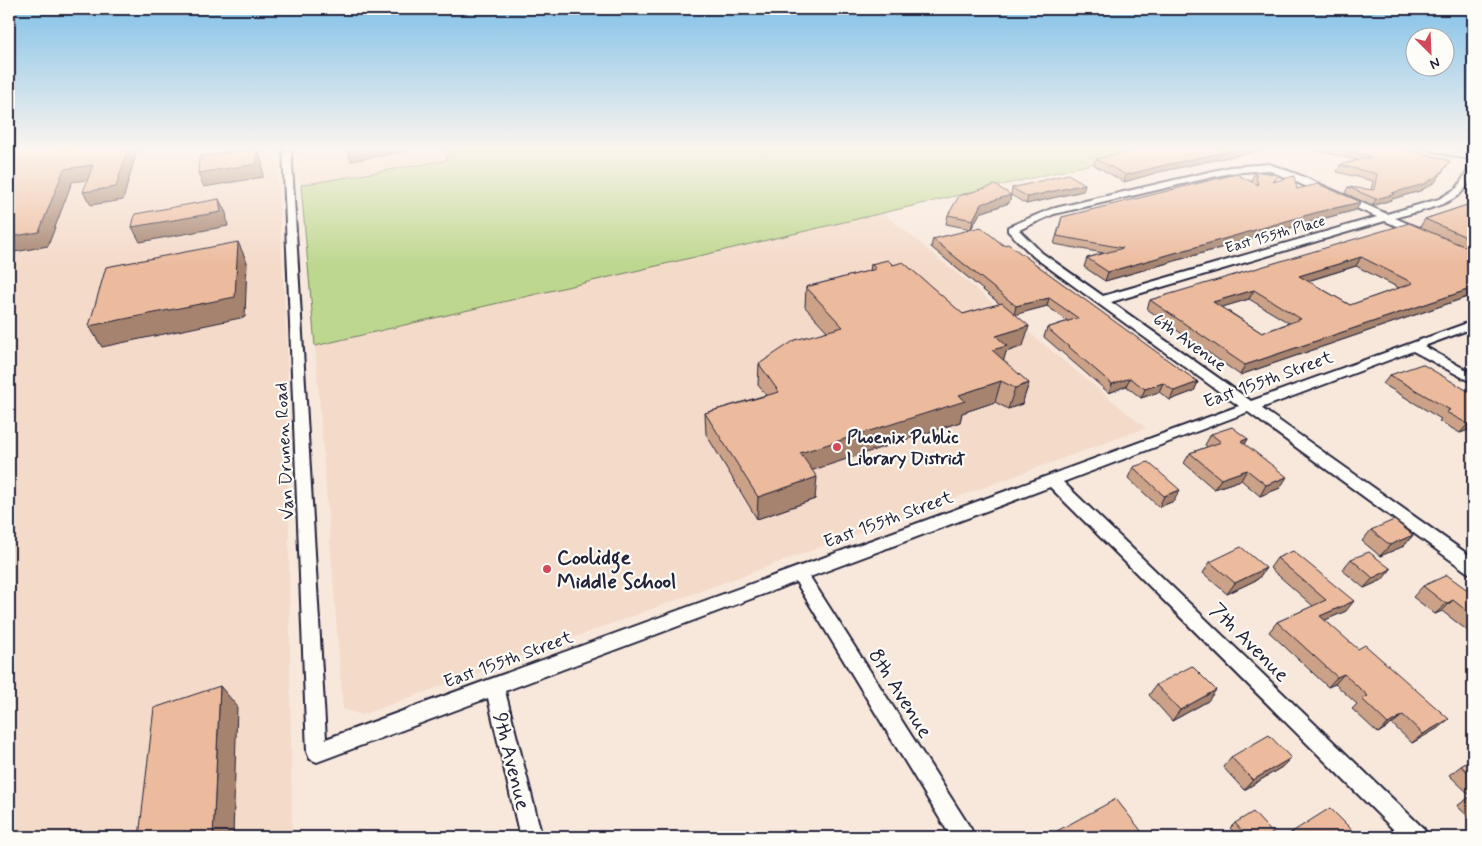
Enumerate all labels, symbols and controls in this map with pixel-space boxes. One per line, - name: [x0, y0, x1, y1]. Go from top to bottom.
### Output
- north arrow: [1404, 28, 1454, 78]
- text: N: [1427, 53, 1443, 73]
- street label: East 155th Place: [1223, 211, 1328, 259]
- street label: 6th Avenue: [1148, 308, 1231, 378]
- street label: East 155th Street: [1200, 345, 1337, 414]
- street label: Van Drunen Road: [269, 382, 301, 520]
- place label: Phoenix Public Library District: [847, 426, 966, 471]
- marker: Phoenix Public Library District: [831, 441, 843, 453]
- street label: East 155th Street: [820, 485, 957, 554]
- place label: Coolidge Middle School: [557, 544, 676, 596]
- marker: Coolidge Middle School: [541, 563, 553, 575]
- street label: 7th Avenue: [1203, 597, 1295, 689]
- street label: East 155th Street: [440, 625, 577, 694]
- street label: 8th Avenue: [862, 643, 939, 744]
- street label: 9th Avenue: [485, 710, 537, 813]

